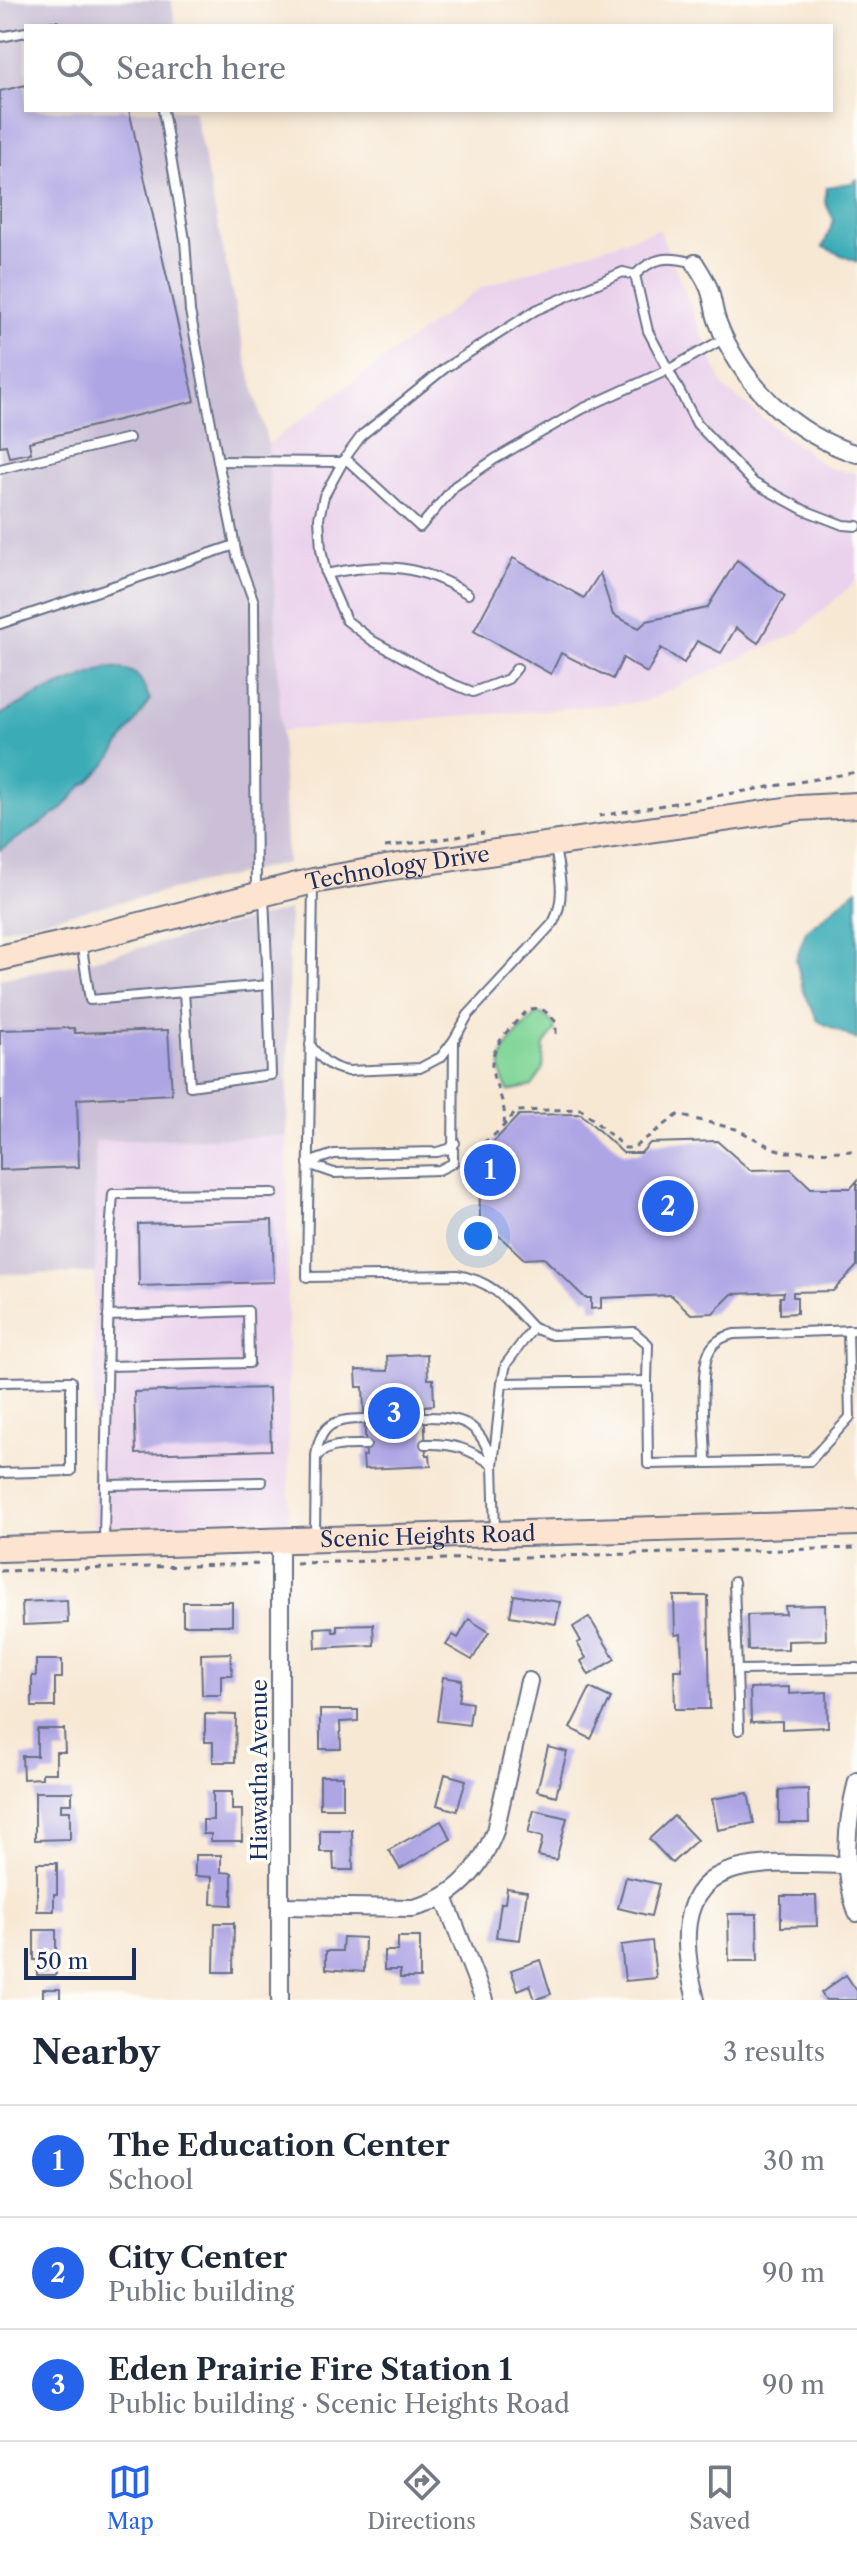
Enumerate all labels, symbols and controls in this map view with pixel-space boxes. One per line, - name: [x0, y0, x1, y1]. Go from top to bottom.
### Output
- search box: [24, 24, 833, 112]
- icon: search: [52, 46, 96, 90]
- text: Search here: [116, 50, 286, 87]
- street label: Technology Drive: [303, 840, 491, 896]
- pin: 1: [464, 1140, 516, 1200]
- pin: 2: [642, 1176, 694, 1236]
- your location: [458, 1216, 498, 1256]
- pin: 3: [368, 1383, 420, 1443]
- street label: Scenic Heights Road: [320, 1519, 536, 1553]
- street label: Hiawatha Avenue: [246, 1679, 273, 1861]
- scale bar: [24, 1944, 136, 1980]
- text: 50 m: [36, 1948, 88, 1975]
- text: Nearby: [32, 2031, 160, 2073]
- text: 3 results: [723, 2036, 825, 2068]
- text: The Education Center: [108, 2127, 450, 2164]
- text: 1: [52, 2145, 64, 2177]
- text: 30 m: [763, 2145, 825, 2177]
- text: School: [108, 2164, 193, 2196]
- text: City Center: [108, 2239, 287, 2276]
- text: 2: [50, 2257, 66, 2289]
- text: 90 m: [762, 2257, 825, 2289]
- text: Public building: [108, 2276, 294, 2308]
- text: Eden Prairie Fire Station 1: [108, 2351, 512, 2388]
- text: 3: [51, 2369, 65, 2401]
- text: 90 m: [762, 2369, 825, 2401]
- text: Public building · Scenic Heights Road: [108, 2388, 570, 2420]
- tab: Map: [107, 2460, 154, 2535]
- tab: Directions: [367, 2460, 476, 2535]
- tab: Saved: [689, 2460, 750, 2535]

